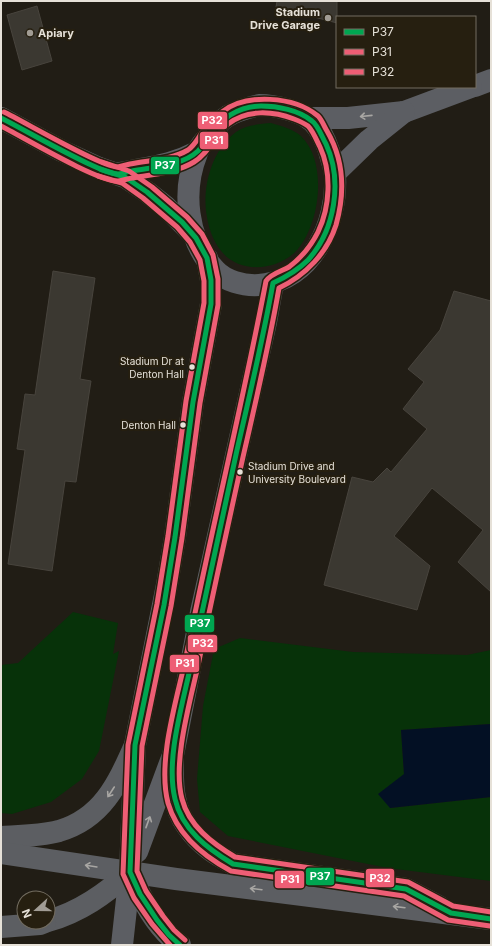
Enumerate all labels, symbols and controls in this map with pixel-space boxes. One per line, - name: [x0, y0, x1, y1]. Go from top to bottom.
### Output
- place label: Stadium Drive Garage: [250, 5, 320, 32]
- marker: Stadium Drive Garage: [323, 13, 333, 23]
- legend: [336, 16, 476, 88]
- text: P37: [372, 24, 394, 39]
- place label: Apiary: [38, 26, 74, 40]
- marker: Apiary: [25, 28, 35, 38]
- text: P31: [372, 44, 392, 59]
- text: P32: [372, 64, 394, 79]
- line badge: P32: [197, 111, 228, 130]
- one-way arrow: [360, 112, 373, 120]
- text: P32: [201, 113, 223, 127]
- line badge: P31: [199, 131, 229, 150]
- text: P31: [205, 133, 224, 147]
- line badge: P37: [150, 156, 180, 175]
- text: P37: [155, 158, 175, 172]
- place label: Stadium Dr at Denton Hall: [120, 355, 185, 380]
- marker: Stadium Dr at Denton Hall: [187, 362, 197, 372]
- place label: Denton Hall: [121, 419, 176, 431]
- marker: Denton Hall: [178, 420, 188, 430]
- place label: Stadium Drive and University Boulevard: [248, 460, 346, 485]
- marker: Stadium Drive and University Boulevard: [235, 467, 245, 477]
- line badge: P37: [184, 614, 215, 633]
- text: P37: [190, 616, 210, 630]
- line badge: P32: [187, 634, 218, 653]
- text: P32: [192, 636, 214, 650]
- line badge: P31: [169, 654, 200, 673]
- text: P31: [176, 656, 195, 670]
- one-way arrow: [107, 786, 115, 797]
- one-way arrow: [145, 816, 152, 829]
- one-way arrow: [85, 862, 98, 870]
- line badge: P37: [305, 867, 335, 886]
- line badge: P32: [365, 868, 395, 888]
- text: P37: [310, 869, 330, 883]
- line badge: P31: [274, 870, 305, 889]
- text: P32: [369, 871, 391, 885]
- text: P31: [281, 872, 300, 886]
- one-way arrow: [250, 885, 263, 893]
- north arrow: [16, 890, 56, 930]
- one-way arrow: [393, 903, 406, 910]
- text: N: [19, 907, 35, 920]

